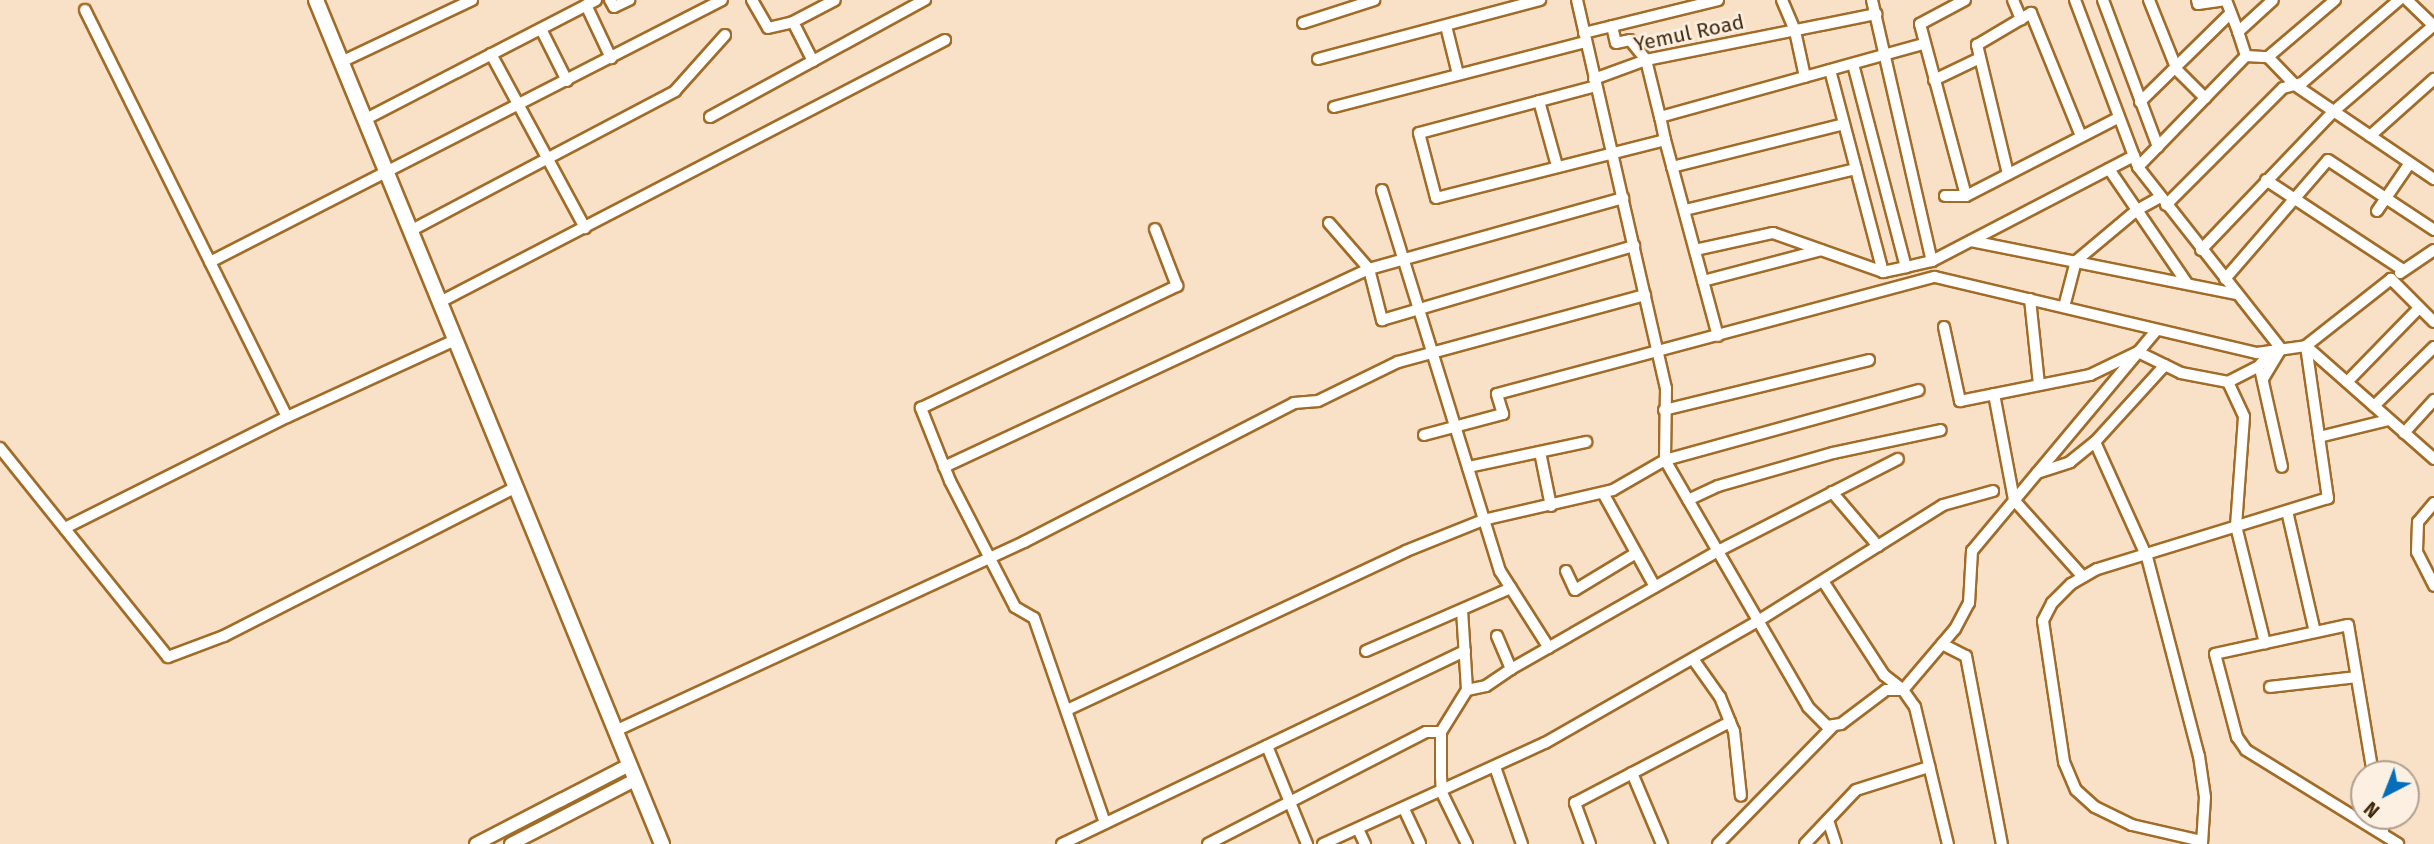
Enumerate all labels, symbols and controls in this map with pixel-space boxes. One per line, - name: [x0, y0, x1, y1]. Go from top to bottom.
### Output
- street label: Yemul Road: [1632, 9, 1746, 57]
- north arrow: [2350, 760, 2420, 830]
- text: N: [2360, 797, 2384, 822]

